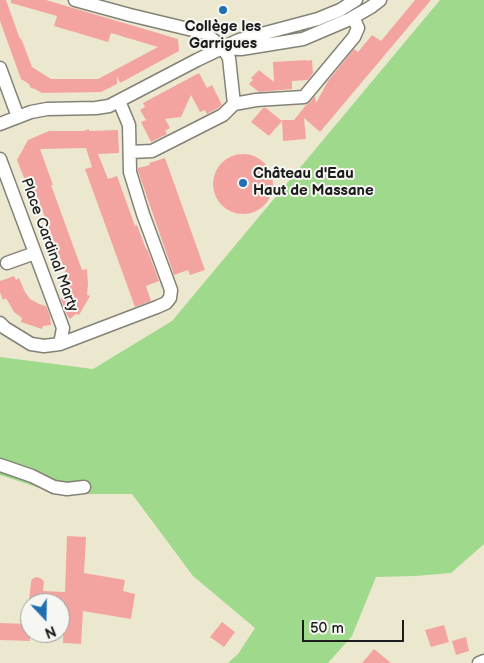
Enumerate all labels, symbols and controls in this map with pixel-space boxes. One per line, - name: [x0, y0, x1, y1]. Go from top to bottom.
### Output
- marker: Collège les Garrigues: [217, 4, 229, 16]
- place label: Collège les Garrigues: [185, 18, 261, 53]
- place label: Château d'Eau Haut de Massane: [253, 165, 374, 200]
- street label: Place Cardinal Marty: [16, 176, 82, 314]
- marker: Château d'Eau Haut de Massane: [237, 177, 249, 189]
- north arrow: [20, 593, 70, 643]
- scale bar: [304, 610, 406, 642]
- text: 50 m: [310, 619, 344, 638]
- text: N: [42, 622, 58, 641]

